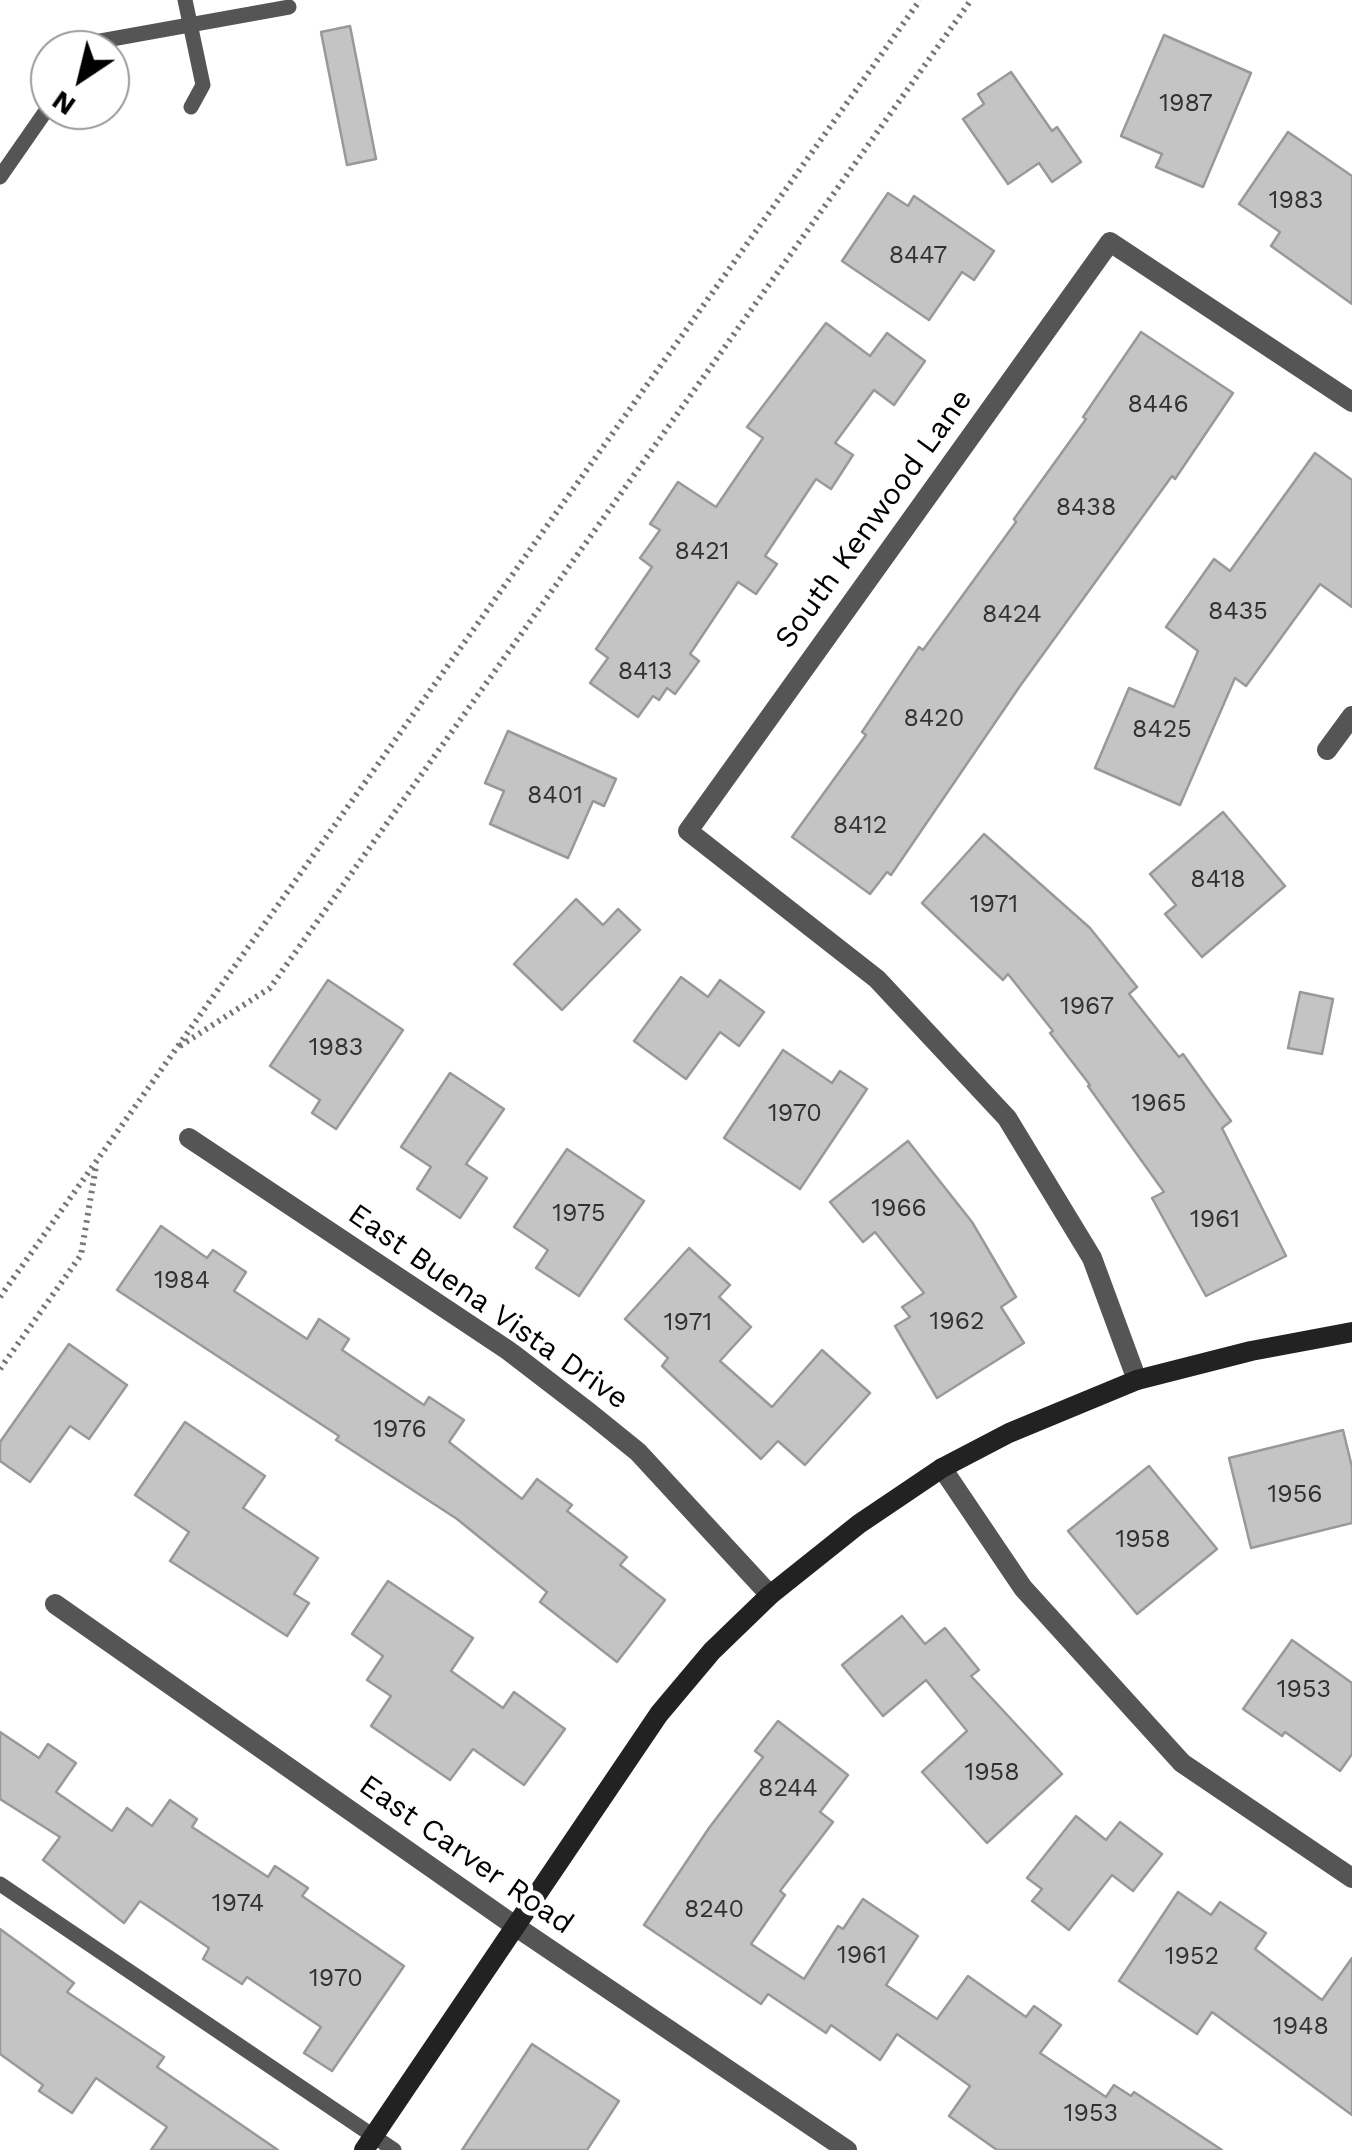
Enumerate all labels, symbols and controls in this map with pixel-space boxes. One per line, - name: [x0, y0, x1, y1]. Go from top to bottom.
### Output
- north arrow: [30, 30, 130, 130]
- text: N: [46, 84, 82, 123]
- house number: 1987: [1159, 89, 1213, 119]
- house number: 1983: [1269, 186, 1323, 216]
- house number: 8447: [889, 241, 947, 271]
- street label: South Kenwood Lane: [768, 382, 980, 656]
- house number: 8446: [1127, 390, 1189, 420]
- house number: 8438: [1056, 493, 1116, 523]
- house number: 8421: [675, 537, 729, 567]
- house number: 8435: [1208, 597, 1268, 627]
- house number: 8424: [982, 600, 1042, 630]
- house number: 8413: [618, 657, 672, 687]
- house number: 8420: [904, 704, 964, 734]
- house number: 8425: [1132, 715, 1192, 745]
- house number: 8401: [527, 781, 583, 811]
- house number: 8412: [833, 811, 887, 841]
- house number: 8418: [1190, 865, 1246, 895]
- house number: 1971: [970, 890, 1018, 920]
- house number: 1967: [1060, 992, 1114, 1022]
- house number: 1983: [309, 1033, 363, 1063]
- house number: 1965: [1132, 1089, 1186, 1119]
- house number: 1970: [768, 1099, 822, 1129]
- house number: 1966: [871, 1194, 927, 1224]
- street label: East Buena Vista Drive: [341, 1197, 635, 1417]
- house number: 1975: [552, 1199, 606, 1229]
- house number: 1961: [1190, 1205, 1240, 1235]
- house number: 1984: [154, 1266, 210, 1296]
- house number: 1962: [930, 1307, 984, 1337]
- house number: 1971: [664, 1308, 712, 1338]
- house number: 1976: [373, 1415, 427, 1445]
- house number: 1956: [1268, 1480, 1322, 1510]
- house number: 1958: [1115, 1525, 1171, 1555]
- house number: 1953: [1277, 1675, 1331, 1705]
- house number: 1958: [964, 1758, 1020, 1788]
- street label: East Carver Road: [352, 1768, 580, 1942]
- house number: 8244: [758, 1774, 818, 1804]
- house number: 1974: [212, 1889, 264, 1919]
- house number: 8240: [684, 1895, 744, 1925]
- house number: 1961: [837, 1941, 887, 1971]
- house number: 1952: [1165, 1942, 1219, 1972]
- house number: 1970: [309, 1964, 363, 1994]
- house number: 1948: [1273, 2012, 1329, 2042]
- house number: 1953: [1064, 2099, 1118, 2129]

